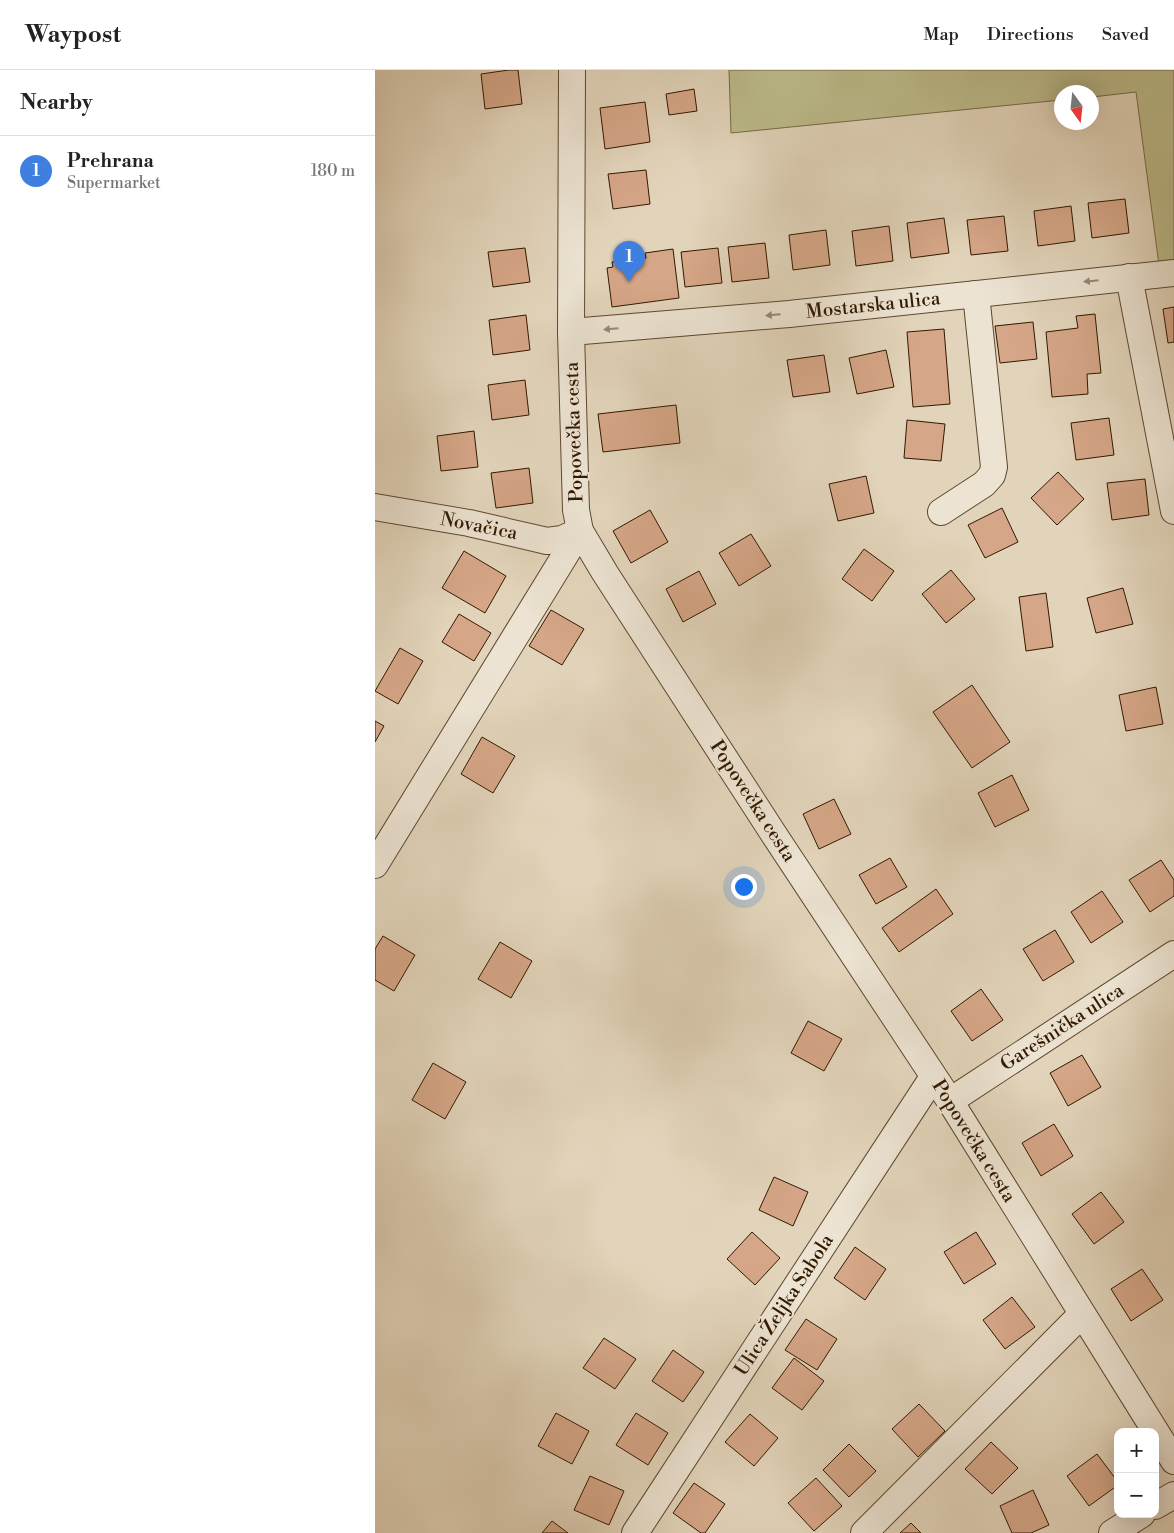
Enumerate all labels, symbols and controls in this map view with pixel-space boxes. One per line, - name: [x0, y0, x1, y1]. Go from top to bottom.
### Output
- text: Waypost: [25, 20, 121, 50]
- text: Map: [923, 23, 959, 46]
- text: Directions: [987, 23, 1074, 46]
- text: Saved: [1102, 23, 1149, 46]
- north arrow: [1054, 85, 1099, 130]
- text: Nearby: [20, 90, 93, 116]
- text: Prehrana: [67, 149, 154, 173]
- text: 1: [32, 161, 40, 181]
- text: 180 m: [311, 161, 355, 181]
- text: Supermarket: [67, 173, 161, 193]
- pin: 1: [613, 241, 645, 282]
- one-way arrow: [1082, 277, 1098, 285]
- street label: Mostarska ulica: [805, 286, 942, 324]
- one-way arrow: [764, 312, 780, 320]
- one-way arrow: [602, 325, 618, 333]
- street label: Popovečka cesta: [560, 361, 588, 503]
- street label: Novačica: [438, 507, 520, 545]
- street label: Popovečka cesta: [705, 736, 801, 867]
- your location: [731, 874, 757, 900]
- street label: Garešnička ulica: [996, 978, 1129, 1076]
- street label: Popovečka cesta: [927, 1075, 1022, 1207]
- street label: Ulica Željka Sabola: [728, 1229, 839, 1380]
- map controls: [1114, 1428, 1159, 1518]
- button: +: [1114, 1428, 1159, 1473]
- button: −: [1114, 1473, 1159, 1518]

